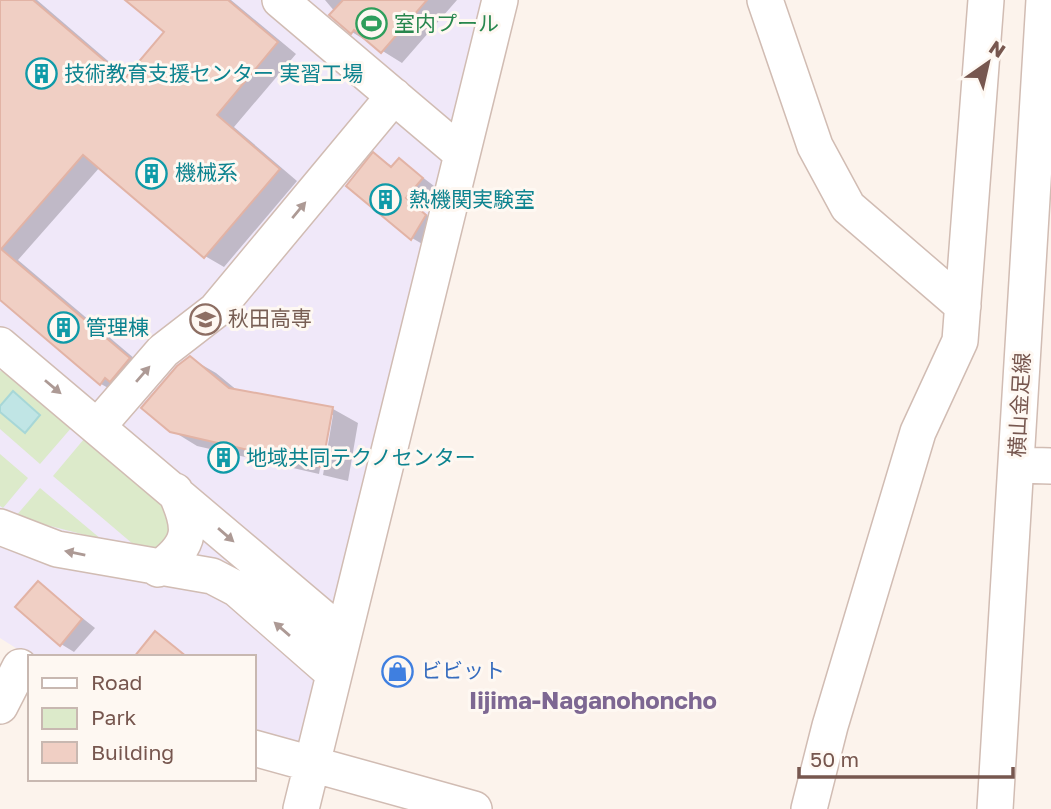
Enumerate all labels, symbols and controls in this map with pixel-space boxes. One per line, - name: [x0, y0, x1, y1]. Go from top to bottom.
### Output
- sports icon: 室内プール: [354, 7, 388, 41]
- place label: 室内プール: [394, 10, 499, 36]
- north arrow: [953, 28, 1023, 98]
- text: N: [985, 35, 1010, 62]
- building icon: 技術教育支援センター 実習工場: [24, 57, 58, 91]
- place label: 技術教育支援センター 実習工場: [64, 60, 363, 86]
- building icon: 機械系: [135, 156, 169, 190]
- place label: 機械系: [175, 159, 238, 185]
- building icon: 熱機関実験室: [369, 183, 403, 217]
- place label: 熱機関実験室: [409, 186, 535, 212]
- one-way arrow: [291, 202, 306, 219]
- school or university icon: 秋田高専: [188, 302, 222, 336]
- place label: 秋田高専: [228, 305, 312, 331]
- building icon: 管理棟: [46, 311, 80, 345]
- place label: 管理棟: [86, 314, 149, 340]
- street label: 横山金足線: [1003, 352, 1035, 458]
- one-way arrow: [135, 366, 150, 383]
- one-way arrow: [44, 379, 62, 395]
- building icon: 地域共同テクノセンター: [206, 441, 240, 475]
- place label: 地域共同テクノセンター: [246, 444, 476, 470]
- one-way arrow: [217, 527, 235, 543]
- one-way arrow: [64, 547, 86, 558]
- one-way arrow: [274, 621, 291, 637]
- shop icon: ビビット: [381, 654, 415, 688]
- legend: [28, 655, 256, 781]
- place label: ビビット: [421, 657, 505, 683]
- text: Road: [91, 669, 142, 695]
- district label: Iijima-Naganohoncho: [469, 685, 717, 714]
- text: Park: [91, 704, 137, 730]
- scale bar: [799, 736, 1012, 780]
- text: Building: [91, 739, 174, 765]
- text: 50 m: [810, 746, 859, 772]

